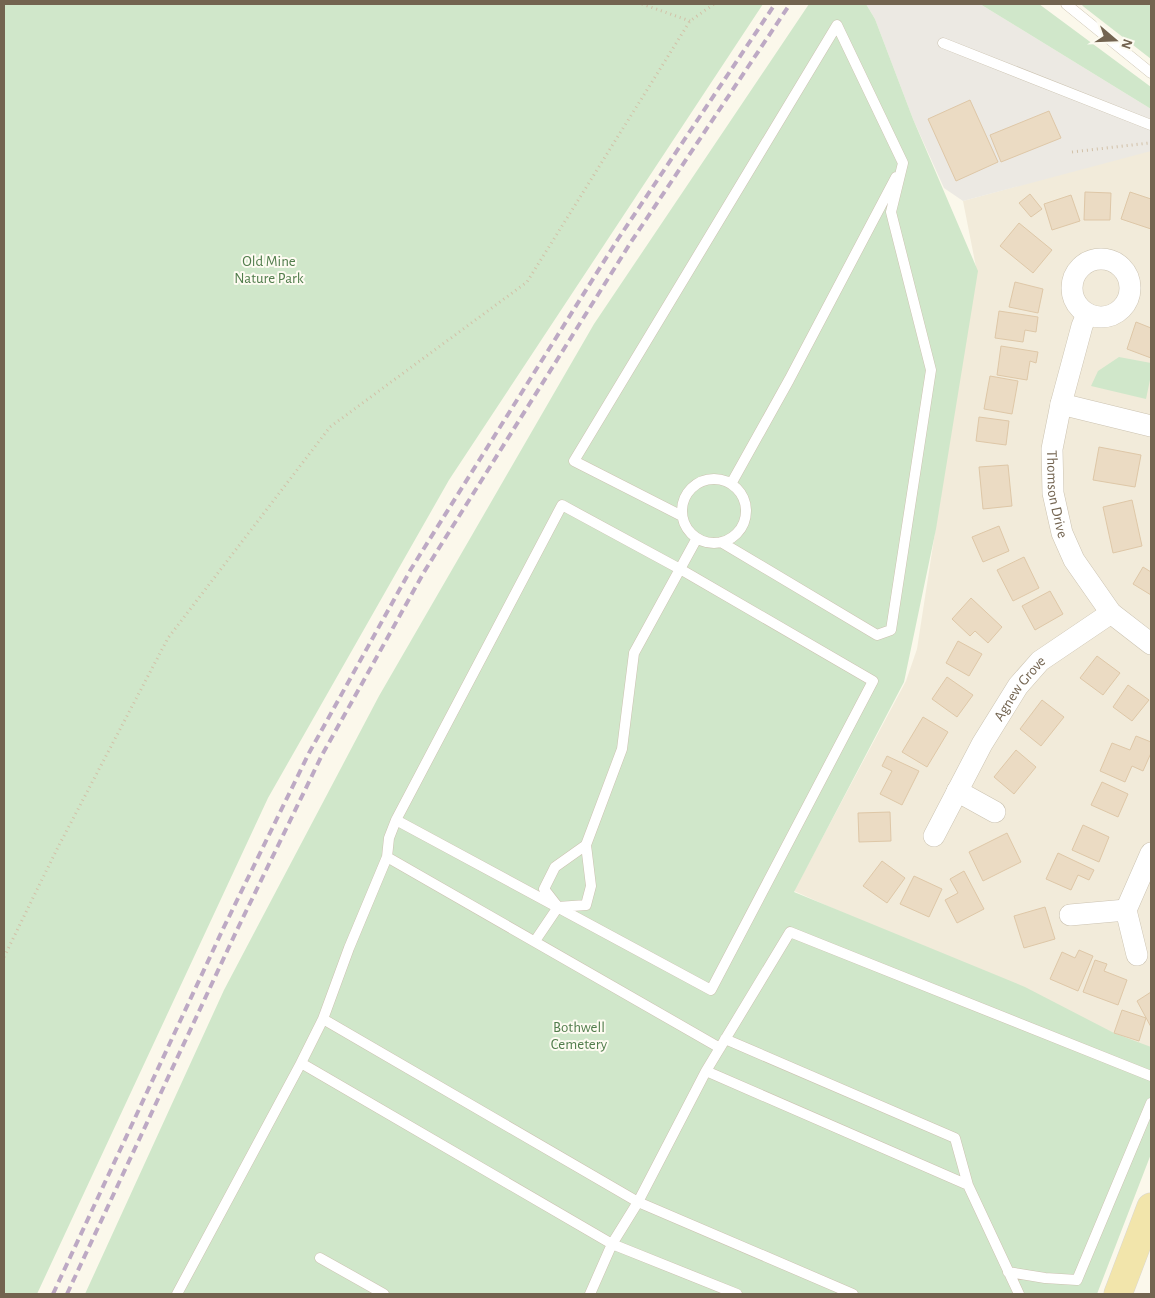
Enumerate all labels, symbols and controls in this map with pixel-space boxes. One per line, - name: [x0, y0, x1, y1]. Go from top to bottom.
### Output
- north arrow: [1090, 15, 1140, 65]
- text: N: [1118, 37, 1135, 51]
- park label: Old Mine Nature Park: [234, 254, 304, 286]
- street label: Thomson Drive: [1045, 450, 1071, 540]
- street label: Agnew Grove: [991, 652, 1048, 724]
- park label: Bothwell Cemetery: [551, 1020, 608, 1052]

